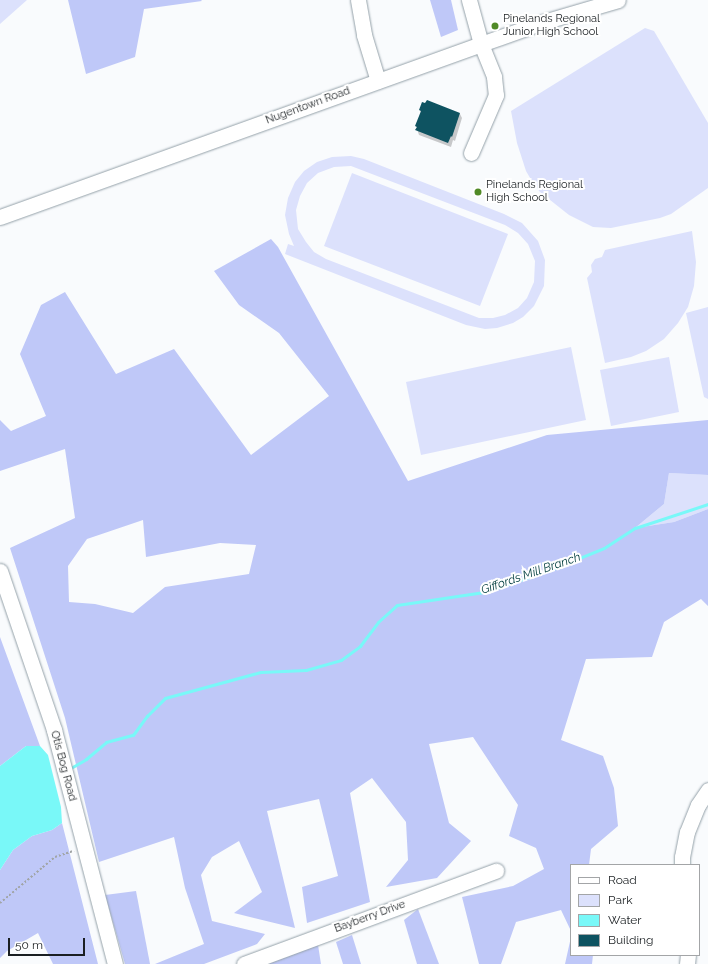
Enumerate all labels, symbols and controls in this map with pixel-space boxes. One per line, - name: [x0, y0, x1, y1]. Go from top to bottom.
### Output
- place label: Pinelands Regional Junior High School: [503, 13, 600, 39]
- marker: Pinelands Regional Junior High School: [490, 21, 500, 31]
- street label: Nugentown Road: [264, 85, 352, 127]
- place label: Pinelands Regional High School: [486, 179, 583, 205]
- marker: Pinelands Regional High School: [473, 187, 483, 197]
- water label: Giffords Mill Branch: [479, 550, 583, 598]
- street label: Otis Bog Road: [47, 729, 79, 803]
- legend: [570, 864, 700, 956]
- text: Road: [608, 873, 637, 887]
- text: Park: [608, 893, 633, 907]
- street label: Bayberry Drive: [332, 898, 408, 936]
- text: Water: [608, 913, 642, 927]
- scale bar: [10, 930, 87, 956]
- text: Building: [608, 933, 654, 947]
- text: 50 m: [15, 938, 43, 952]

